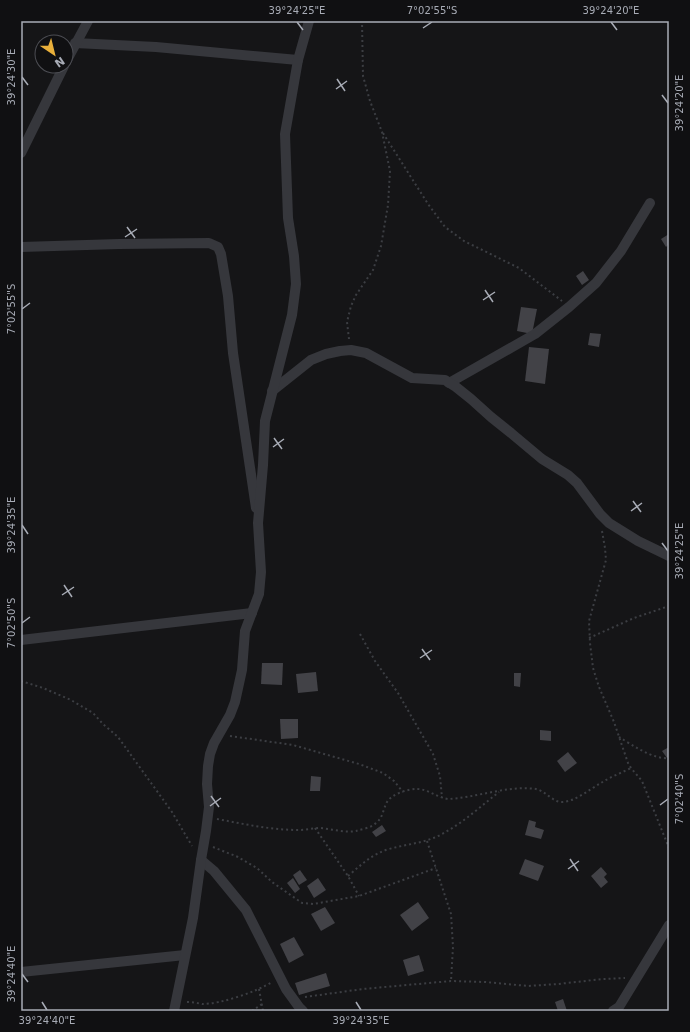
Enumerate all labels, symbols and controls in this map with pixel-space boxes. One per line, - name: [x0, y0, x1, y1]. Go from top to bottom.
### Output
- text: 39°24'25"E: [269, 5, 325, 16]
- text: 7°02'55"S: [407, 5, 457, 16]
- text: 39°24'20"E: [583, 5, 639, 16]
- north arrow: [34, 34, 74, 74]
- text: 39°24'30"E: [6, 49, 17, 105]
- text: N: [52, 54, 67, 70]
- text: 39°24'20"E: [674, 75, 685, 131]
- text: 7°02'55"S: [6, 284, 17, 334]
- text: 39°24'35"E: [6, 497, 17, 553]
- text: 39°24'25"E: [674, 523, 685, 579]
- text: 7°02'50"S: [6, 598, 17, 648]
- text: 7°02'40"S: [674, 774, 685, 824]
- text: 39°24'40"E: [6, 946, 17, 1002]
- text: 39°24'40"E: [19, 1015, 75, 1026]
- text: 39°24'35"E: [333, 1015, 389, 1026]

